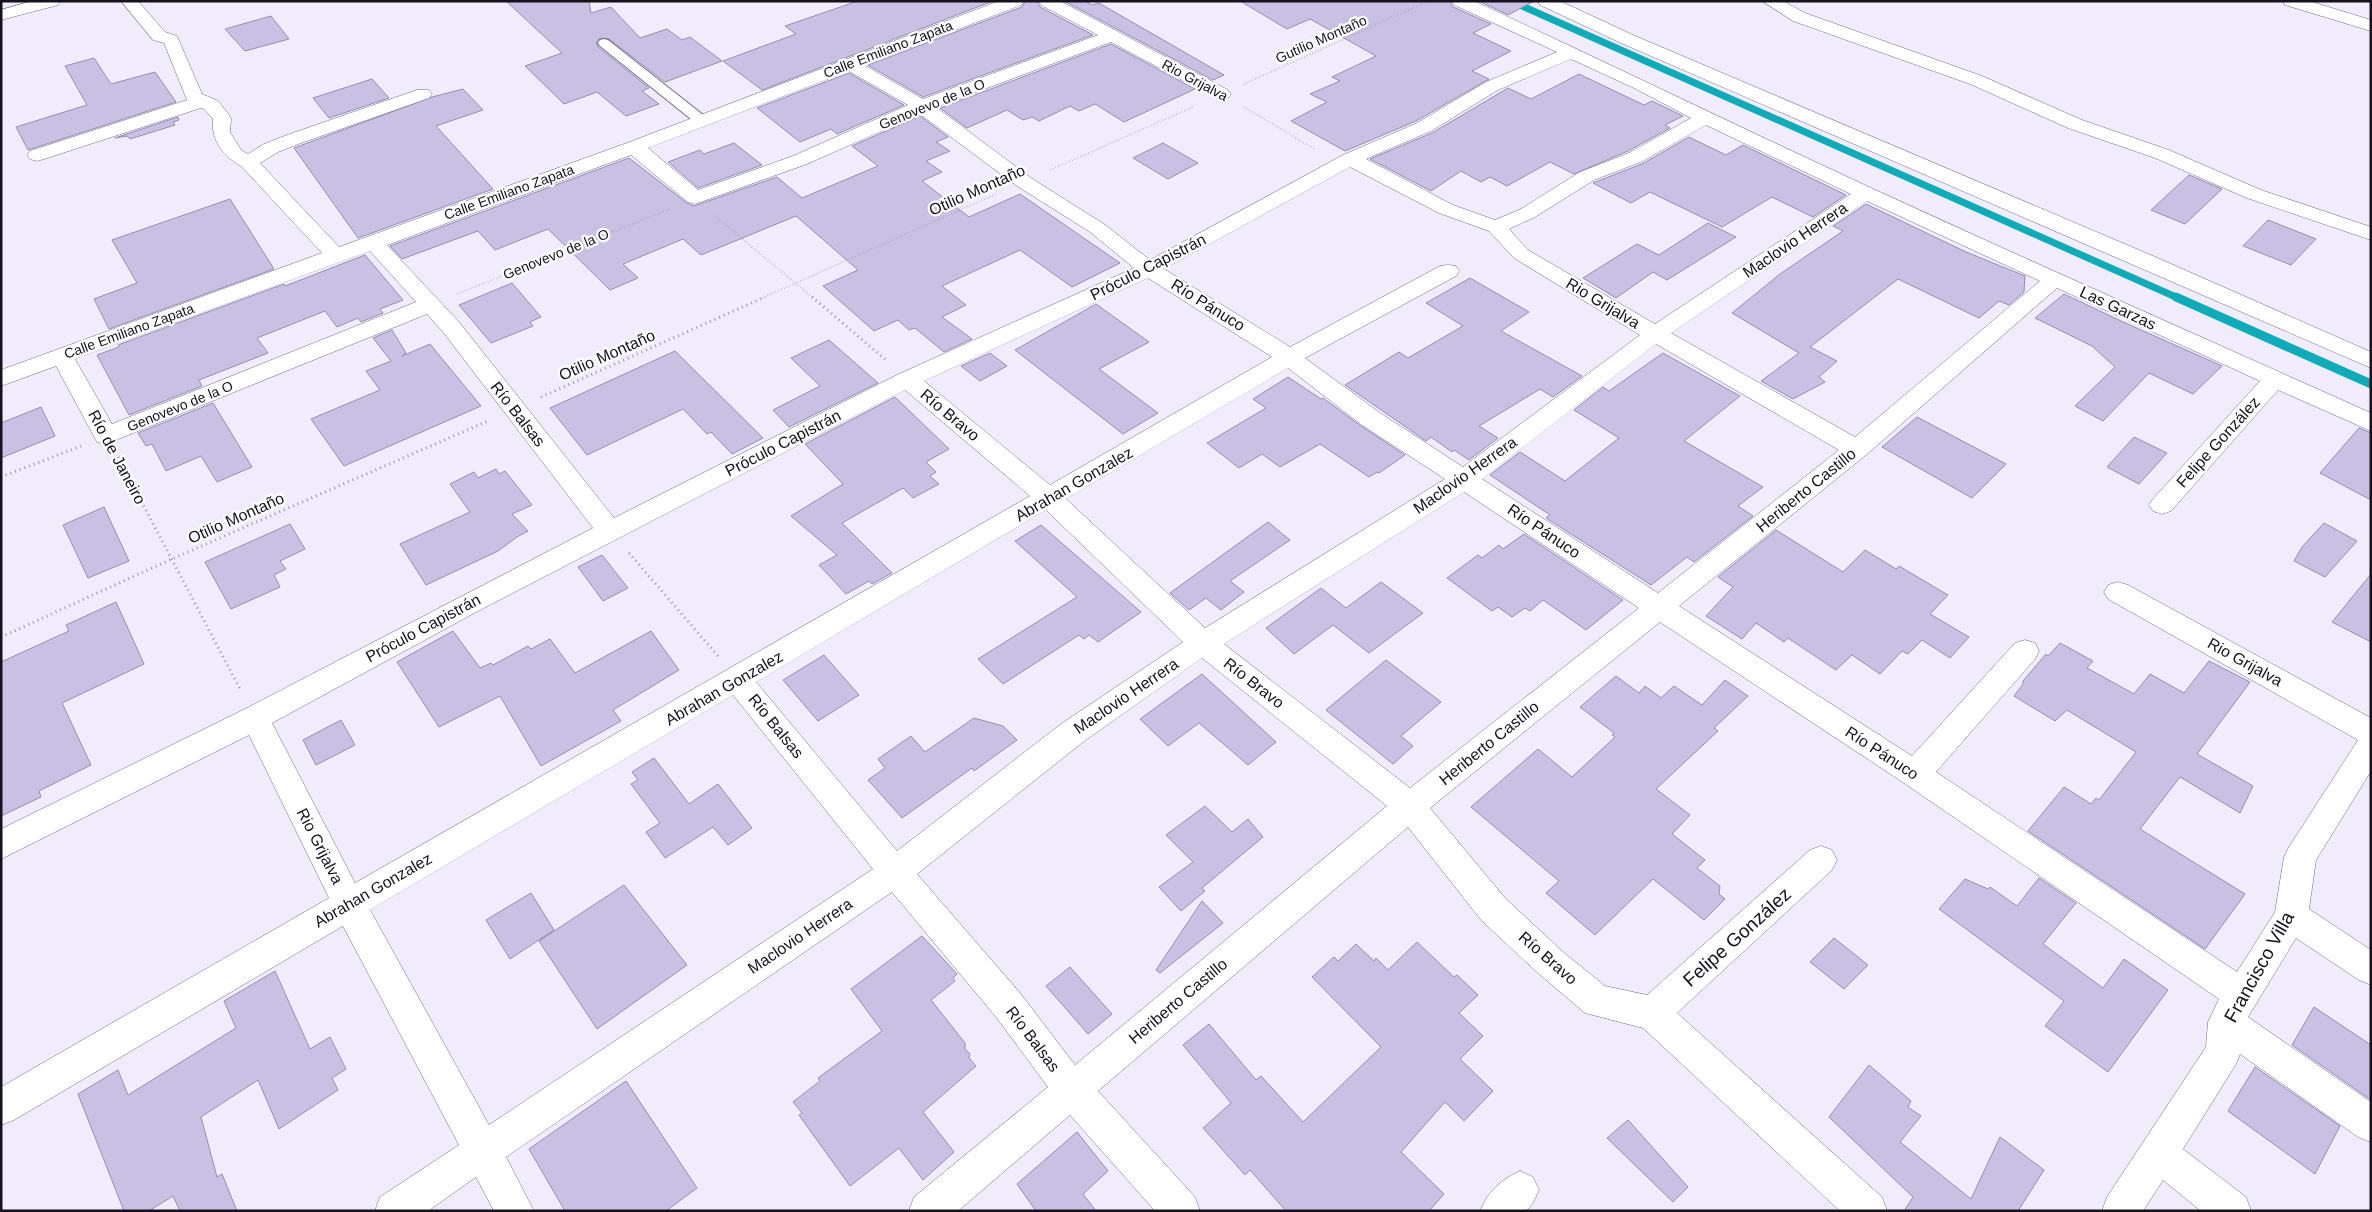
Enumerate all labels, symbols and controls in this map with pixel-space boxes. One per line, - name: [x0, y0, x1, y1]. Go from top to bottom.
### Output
- street label: Gutilio Montaño: [1273, 12, 1369, 66]
- street label: Calle Emiliano Zapata: [821, 17, 955, 81]
- street label: Rio Grijalva: [1159, 56, 1231, 104]
- street label: Genovevo de la O: [877, 75, 987, 133]
- street label: Calle Emiliano Zapata: [442, 161, 576, 223]
- street label: Otilio Montaño: [926, 161, 1028, 219]
- street label: Maclovio Herrera: [1740, 199, 1850, 281]
- street label: Genovevo de la O: [501, 225, 611, 283]
- street label: Próculo Capistrán: [1087, 231, 1209, 303]
- street label: Rio Grijalva: [1563, 274, 1643, 332]
- street label: Río Pánuco: [1168, 276, 1248, 334]
- street label: Las Garzas: [2077, 283, 2159, 333]
- street label: Calle Emiliano Zapata: [62, 300, 196, 362]
- street label: Otilio Montaño: [556, 326, 658, 384]
- street label: Genovevo de la O: [125, 377, 235, 435]
- street label: Río Balsas: [487, 378, 549, 450]
- street label: Río Bravo: [917, 386, 983, 444]
- street label: Felipe González: [2173, 393, 2263, 491]
- street label: Río de Janeiro: [85, 407, 149, 507]
- street label: Próculo Capistrán: [722, 407, 844, 479]
- street label: Maclovio Herrera: [1410, 433, 1520, 517]
- street label: Abrahan Gonzalez: [1012, 444, 1136, 524]
- street label: Heriberto Castillo: [1753, 445, 1859, 535]
- street label: Otilio Montaño: [185, 489, 287, 547]
- street label: Río Pánuco: [1505, 501, 1583, 561]
- street label: Próculo Capistrán: [363, 591, 483, 665]
- street label: Rio Grijalva: [2205, 635, 2285, 690]
- street label: Abrahan Gonzalez: [662, 648, 786, 728]
- street label: Río Bravo: [1221, 654, 1287, 712]
- street label: Maclovio Herrera: [1071, 655, 1181, 737]
- street label: Río Balsas: [745, 691, 807, 761]
- street label: Heriberto Castillo: [1436, 698, 1542, 788]
- street label: Río Pánuco: [1842, 723, 1922, 783]
- street label: Rio Grijalva: [294, 805, 346, 887]
- street label: Abrahan Gonzalez: [311, 850, 435, 930]
- street label: Felipe González: [1679, 883, 1795, 991]
- street label: Maclovio Herrera: [745, 895, 855, 977]
- street label: Francisco Villa: [2220, 908, 2298, 1026]
- street label: Río Bravo: [1516, 928, 1580, 988]
- street label: Heriberto Castillo: [1126, 955, 1231, 1047]
- street label: Río Balsas: [1003, 1003, 1063, 1075]

